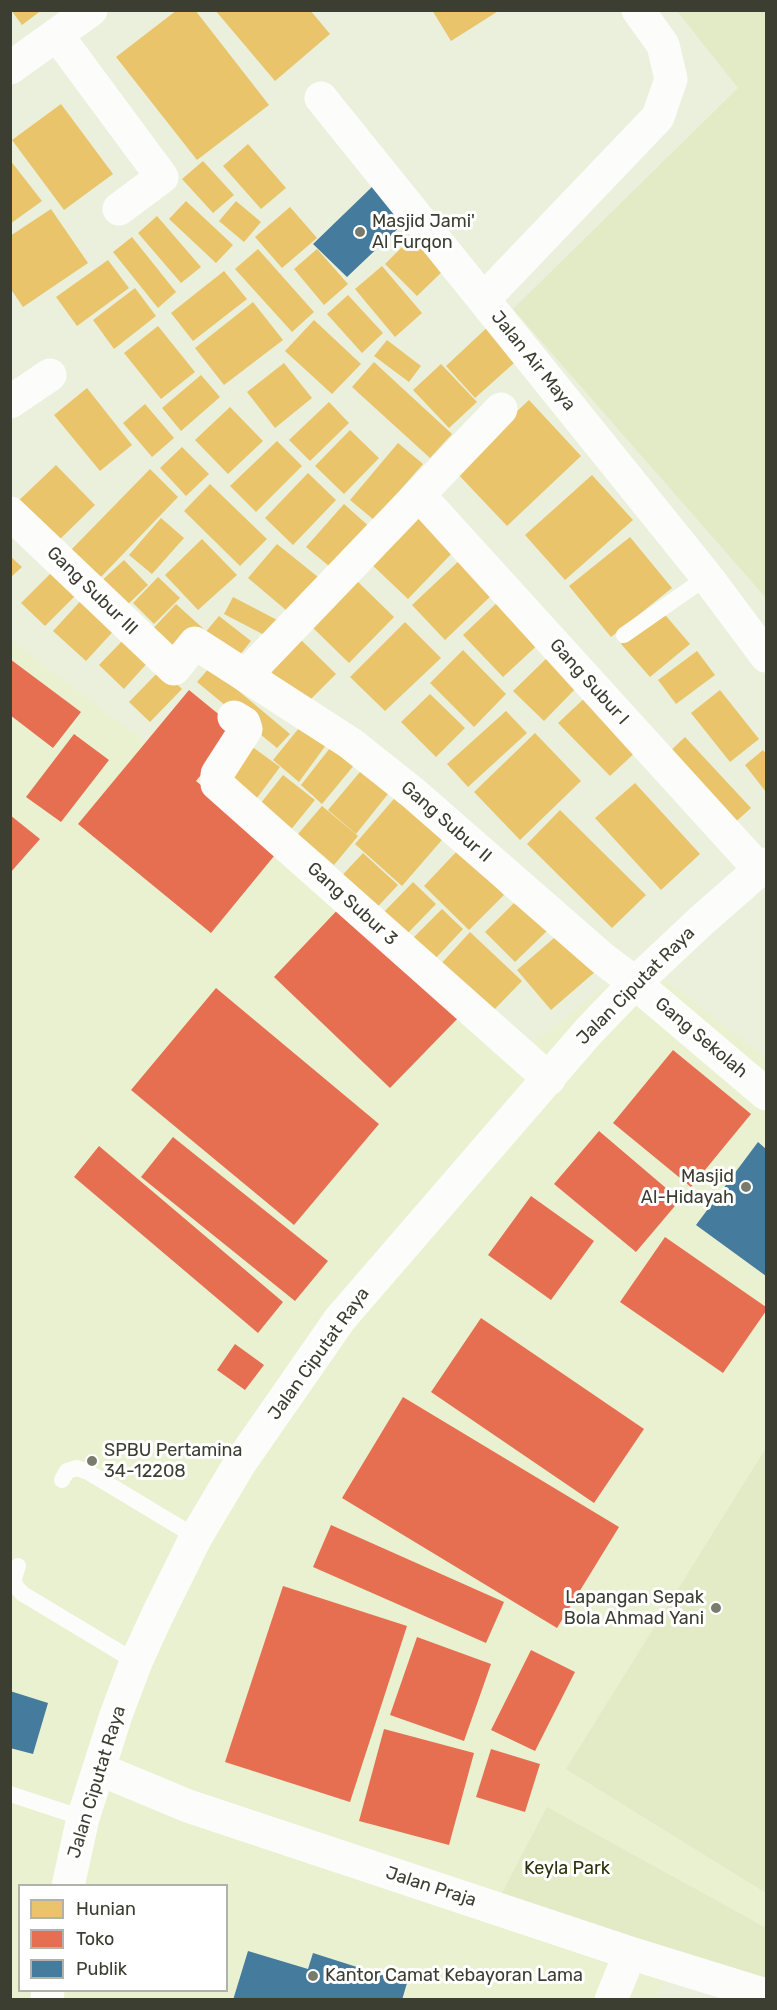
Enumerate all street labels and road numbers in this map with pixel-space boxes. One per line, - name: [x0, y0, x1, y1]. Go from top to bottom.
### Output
- street label: Jalan Air Maya: [486, 307, 580, 415]
- street label: Gang Subur III: [42, 542, 142, 640]
- street label: Gang Subur I: [545, 635, 633, 729]
- street label: Gang Subur II: [396, 777, 496, 867]
- street label: Gang Subur 3: [302, 858, 402, 950]
- street label: Jalan Ciputat Raya: [572, 922, 700, 1050]
- street label: Gang Sekolah: [650, 993, 752, 1083]
- street label: Jalan Ciputat Raya: [264, 1284, 374, 1424]
- street label: Jalan Ciputat Raya: [64, 1703, 130, 1861]
- street label: Jalan Praja: [383, 1862, 479, 1912]

